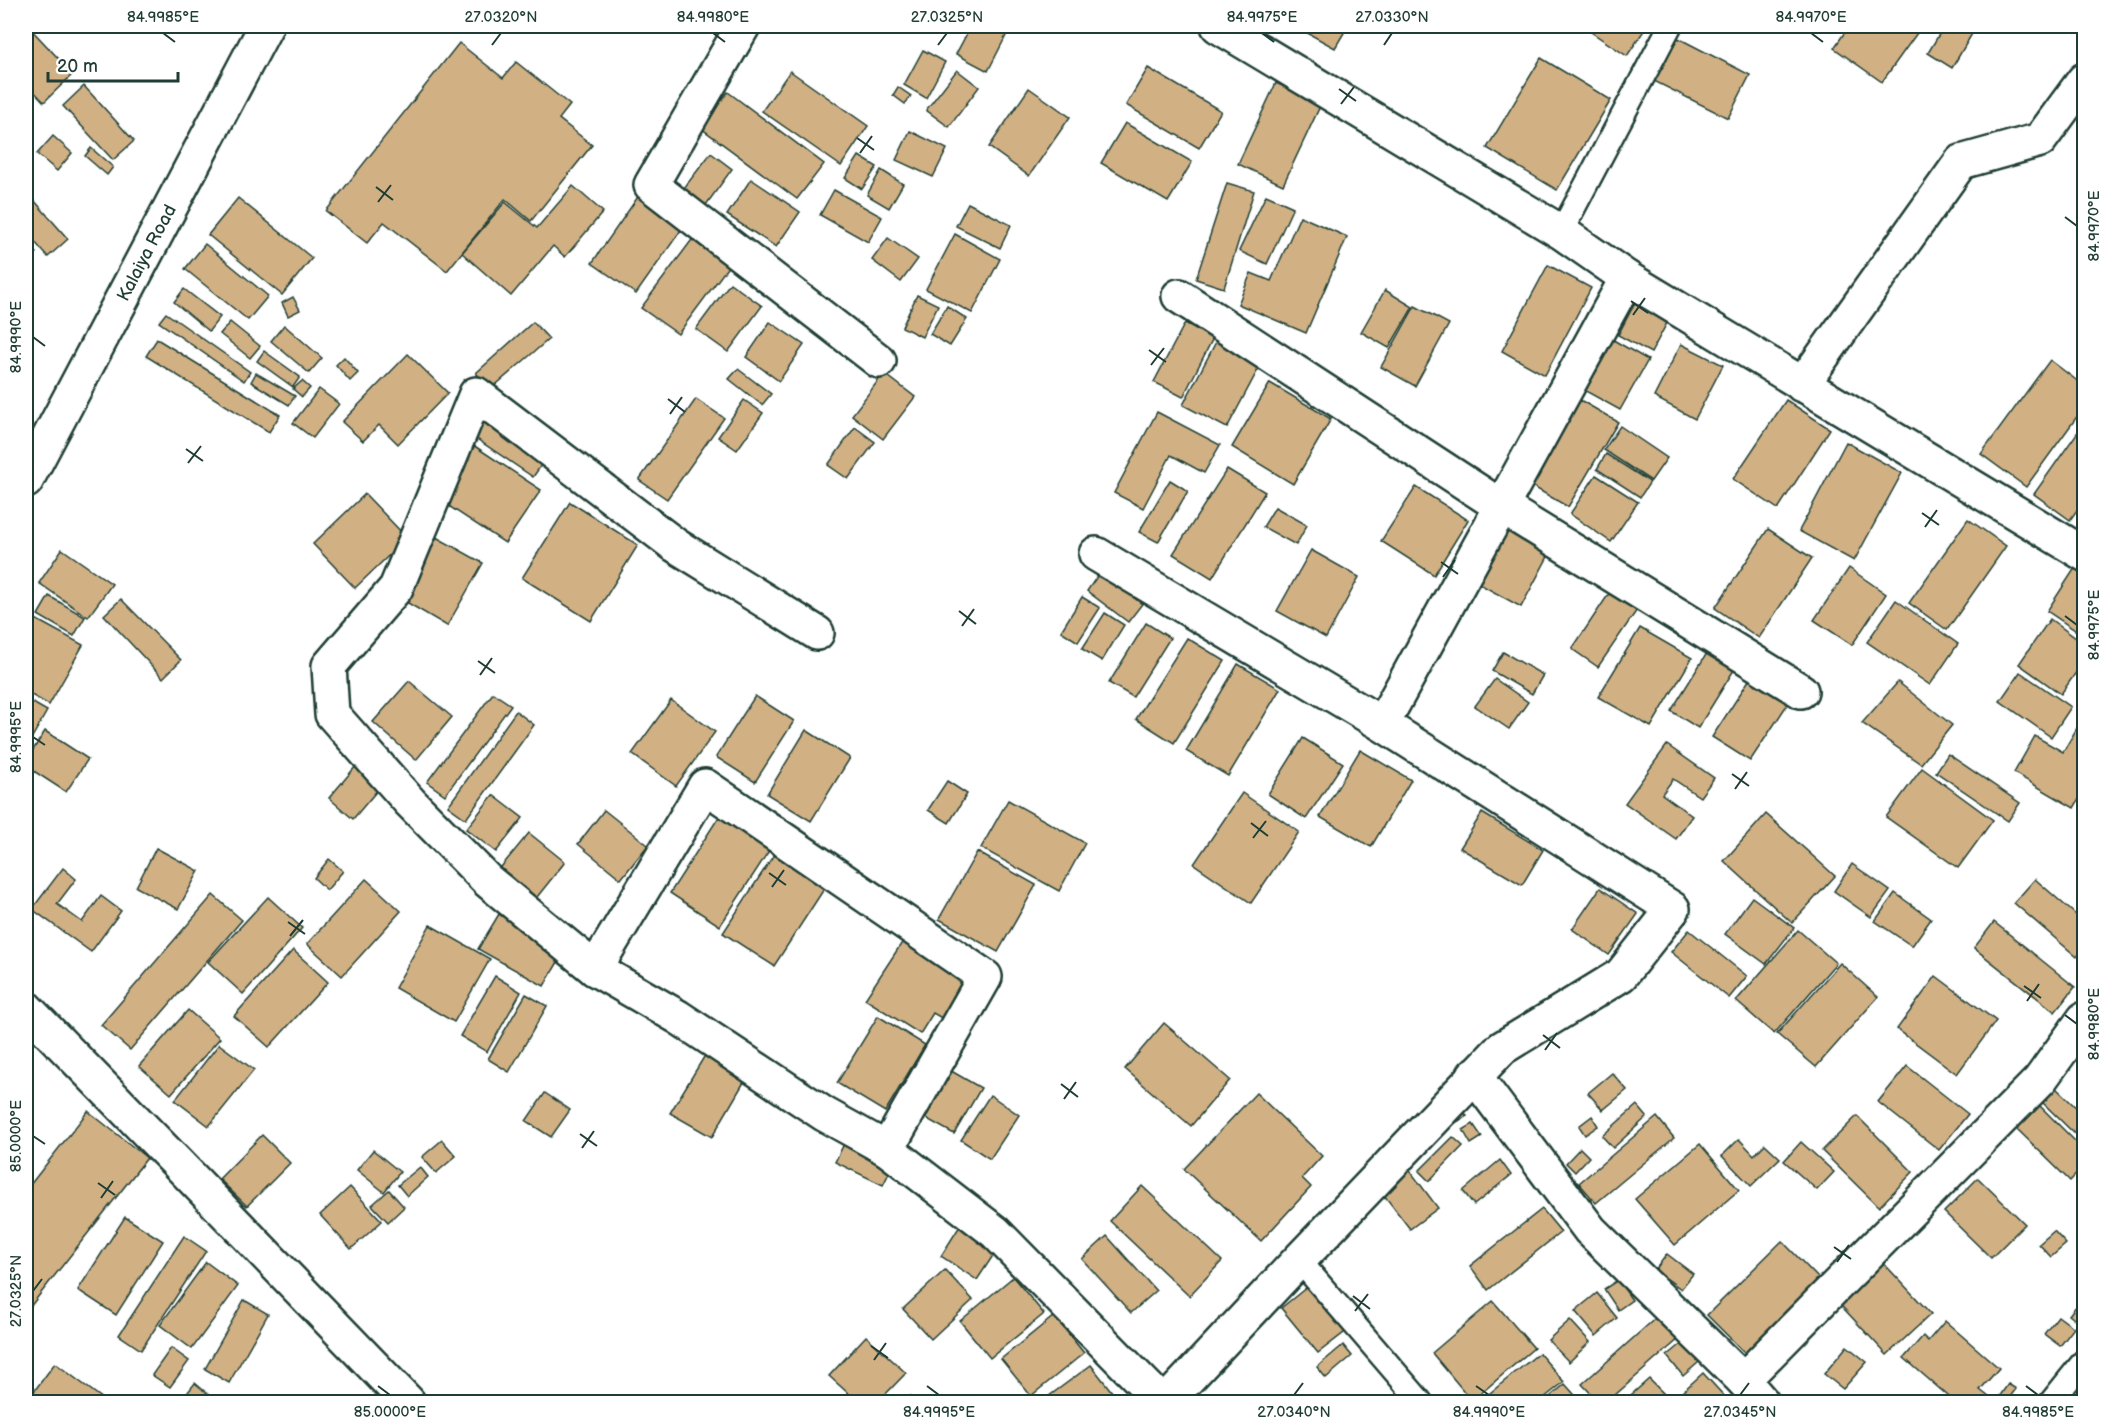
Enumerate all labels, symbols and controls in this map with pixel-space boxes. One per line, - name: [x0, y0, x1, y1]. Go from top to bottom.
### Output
- text: 84.9985°E: [127, 8, 199, 27]
- text: 27.0320°N: [464, 8, 538, 27]
- text: 84.9980°E: [677, 8, 749, 27]
- text: 27.0325°N: [911, 8, 983, 27]
- text: 84.9975°E: [1227, 8, 1297, 27]
- text: 27.0330°N: [1355, 8, 1429, 27]
- text: 84.9970°E: [1775, 8, 1847, 27]
- scale bar: [48, 45, 178, 83]
- text: 20 m: [57, 56, 98, 77]
- text: 84.9970°E: [2085, 190, 2104, 262]
- street label: Kalaiya Road: [113, 201, 181, 305]
- text: 84.9990°E: [7, 301, 26, 373]
- text: 84.9975°E: [2085, 590, 2104, 660]
- text: 84.9995°E: [7, 701, 26, 773]
- text: 84.9980°E: [2085, 988, 2104, 1060]
- text: 85.0000°E: [7, 1100, 26, 1172]
- text: 27.0325°N: [7, 1255, 26, 1327]
- text: 85.0000°E: [354, 1403, 426, 1422]
- text: 84.9995°E: [903, 1403, 975, 1422]
- text: 27.0340°N: [1257, 1403, 1331, 1422]
- text: 84.9990°E: [1453, 1403, 1525, 1422]
- text: 27.0345°N: [1704, 1403, 1776, 1422]
- text: 84.9985°E: [2002, 1403, 2074, 1422]

